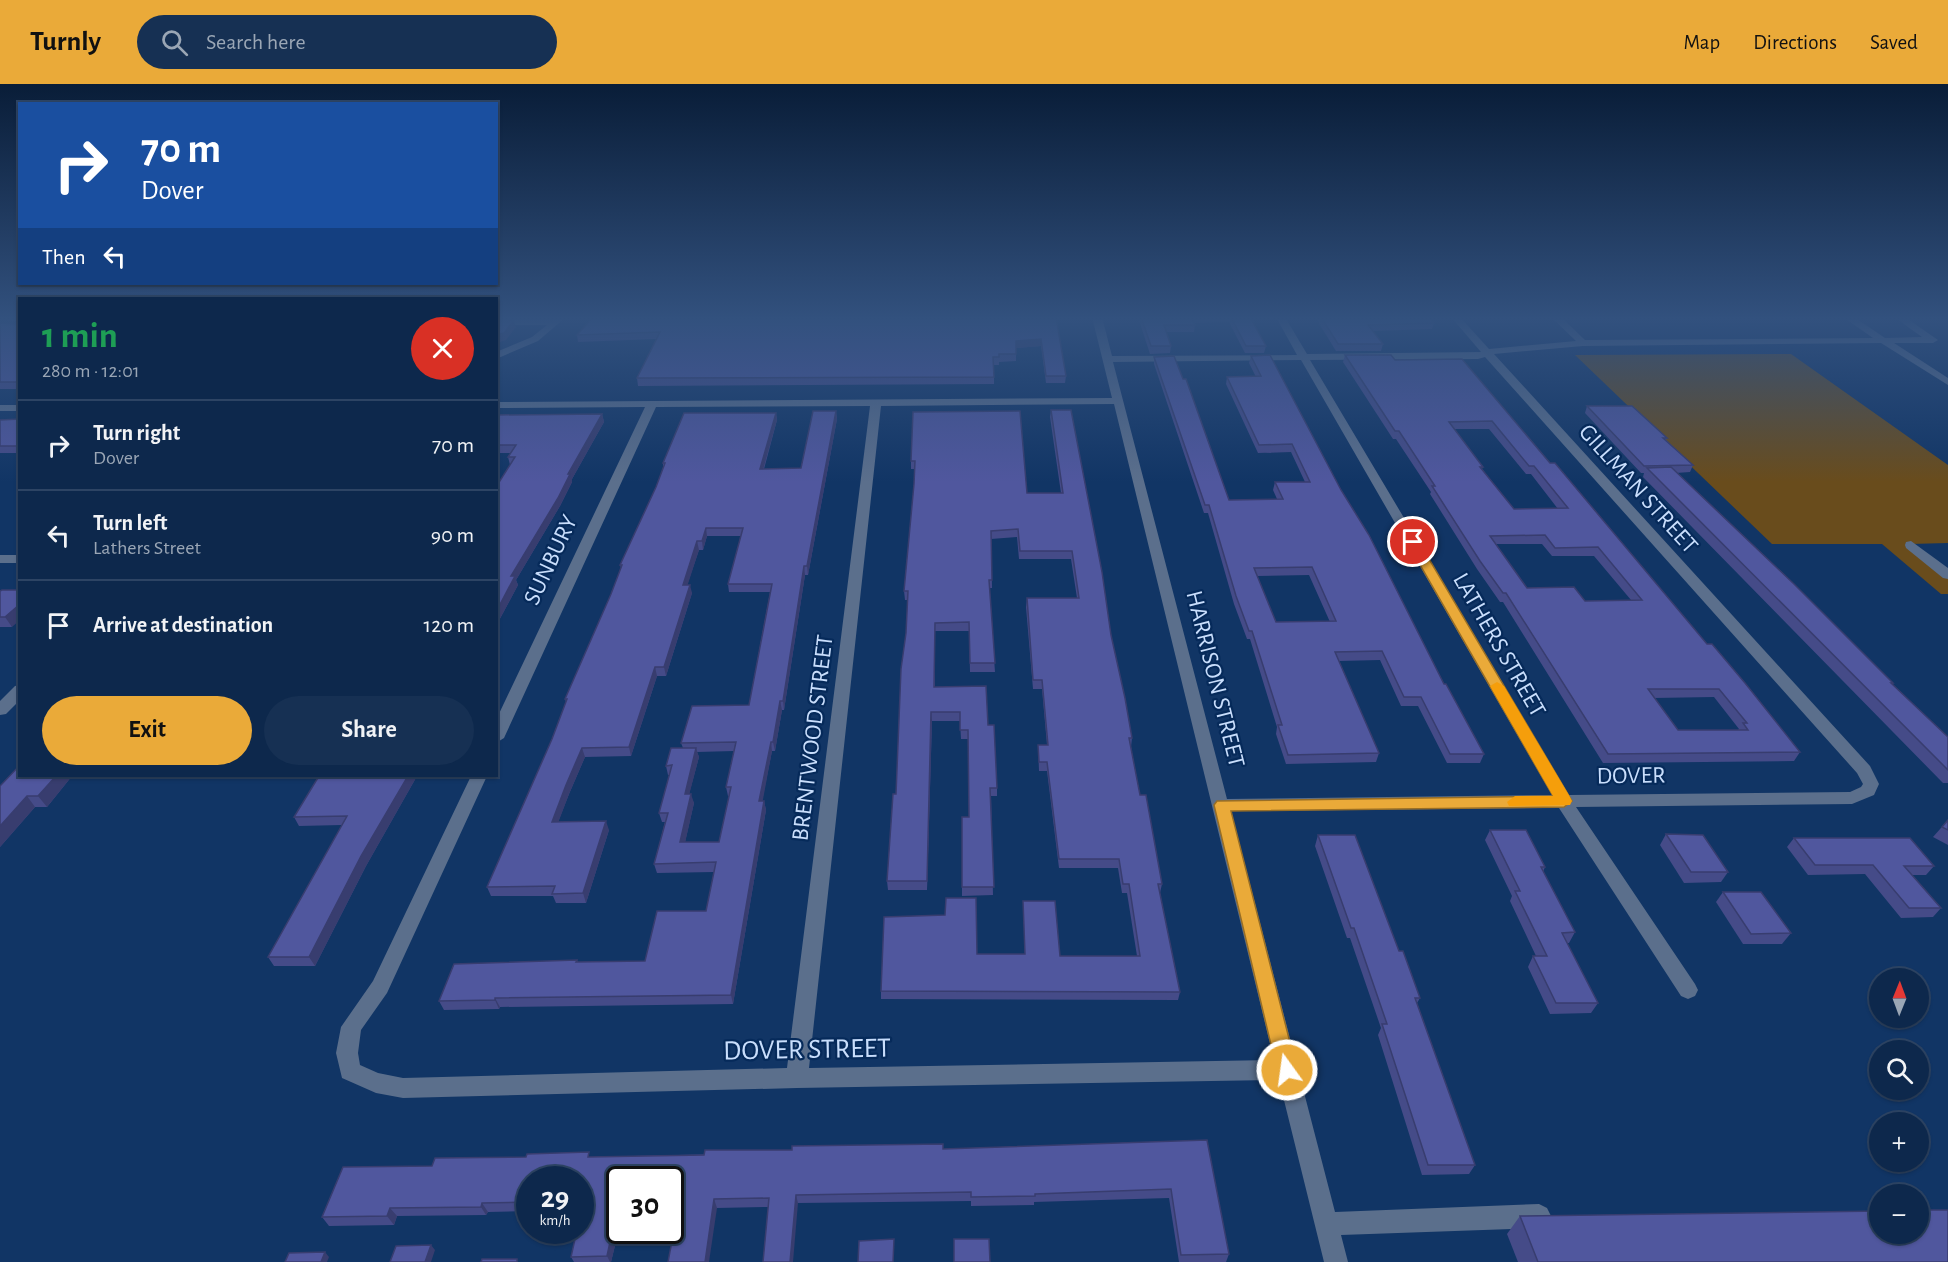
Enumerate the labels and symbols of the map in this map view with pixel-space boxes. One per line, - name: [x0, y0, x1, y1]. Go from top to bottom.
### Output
- street label: GILLMAN STREET: [1574, 420, 1702, 558]
- street label: SUNBURY: [520, 511, 582, 609]
- pin: [1387, 516, 1438, 567]
- street label: LATHERS STREET: [1448, 569, 1550, 721]
- street label: HARRISON STREET: [1181, 588, 1249, 770]
- street label: BRENTWOOD STREET: [788, 633, 838, 842]
- street label: DOVER: [1596, 763, 1666, 789]
- north arrow: [1869, 968, 1929, 1028]
- street label: DOVER STREET: [723, 1035, 891, 1065]
- position arrow: [1255, 1038, 1319, 1102]
- speed limit sign: 30: [606, 1166, 684, 1244]

